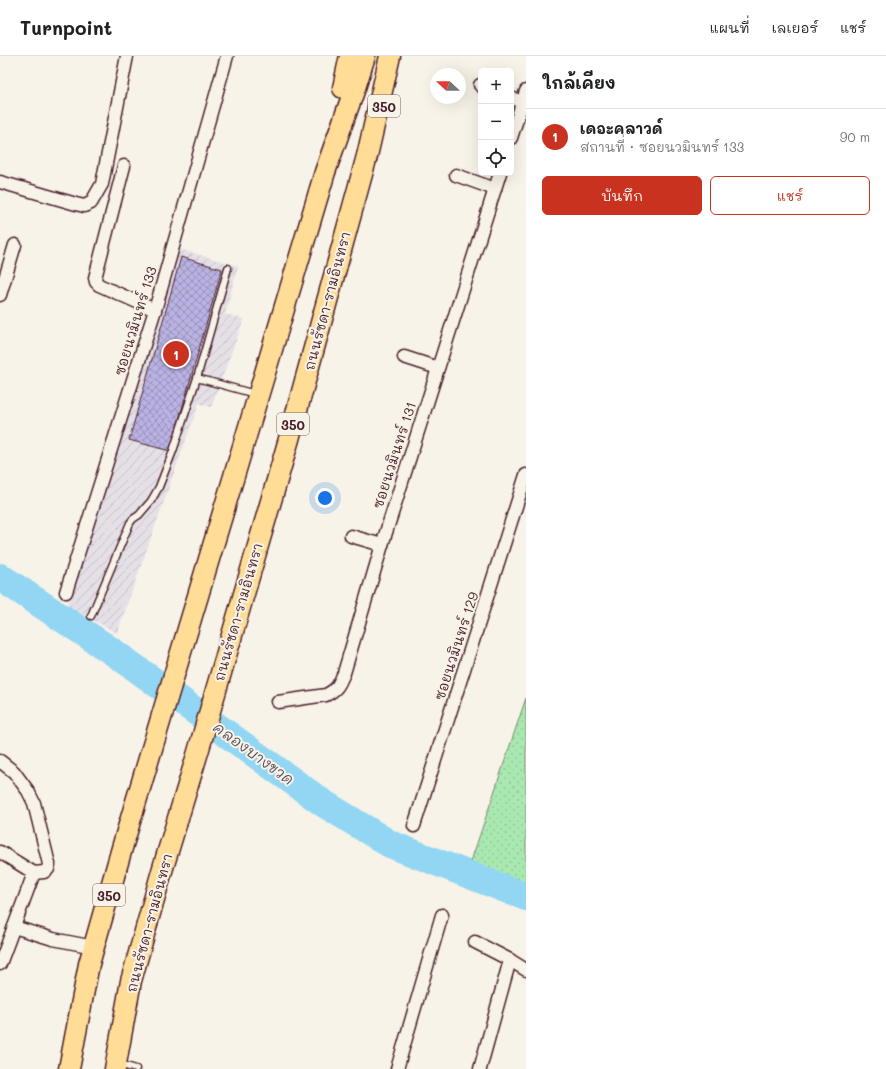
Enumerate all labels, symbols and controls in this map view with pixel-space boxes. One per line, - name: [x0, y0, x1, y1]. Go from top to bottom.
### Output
- text: Turnpoint: [20, 15, 112, 40]
- text: แผนที่: [710, 18, 750, 37]
- text: เลเยอร์: [772, 18, 818, 37]
- text: แชร์: [840, 18, 866, 37]
- north arrow: [430, 68, 466, 104]
- map controls: [478, 68, 514, 176]
- button: +: [478, 68, 514, 104]
- text: ใกล้เคียง: [542, 71, 616, 93]
- road number: 350: [368, 95, 400, 117]
- button: −: [478, 104, 514, 140]
- text: เดอะคลาวด์: [580, 118, 663, 138]
- text: 1: [552, 128, 558, 145]
- text: 90 m: [840, 128, 870, 145]
- text: สถานที่ · ซอยนวมินทร์ 133: [580, 138, 744, 155]
- button: locate: [478, 140, 514, 176]
- button: บันทึก: [542, 176, 702, 215]
- button: แชร์: [710, 176, 870, 215]
- street label: ถนนรัชดา-รามอินทรา: [299, 229, 355, 373]
- street label: ซอยนวมินทร์ 133: [109, 264, 161, 378]
- pin: 1: [163, 339, 189, 369]
- street label: ซอยนวมินทร์ 131: [368, 399, 420, 511]
- road number: 350: [277, 413, 309, 435]
- your location: [315, 488, 335, 508]
- street label: ถนนรัชดา-รามอินทรา: [209, 541, 267, 683]
- street label: ซอยนวมินทร์ 129: [430, 589, 482, 703]
- water label: คลองบางขวด: [210, 717, 298, 789]
- street label: ถนนรัชดา-รามอินทรา: [121, 851, 177, 995]
- road number: 350: [93, 884, 125, 906]

